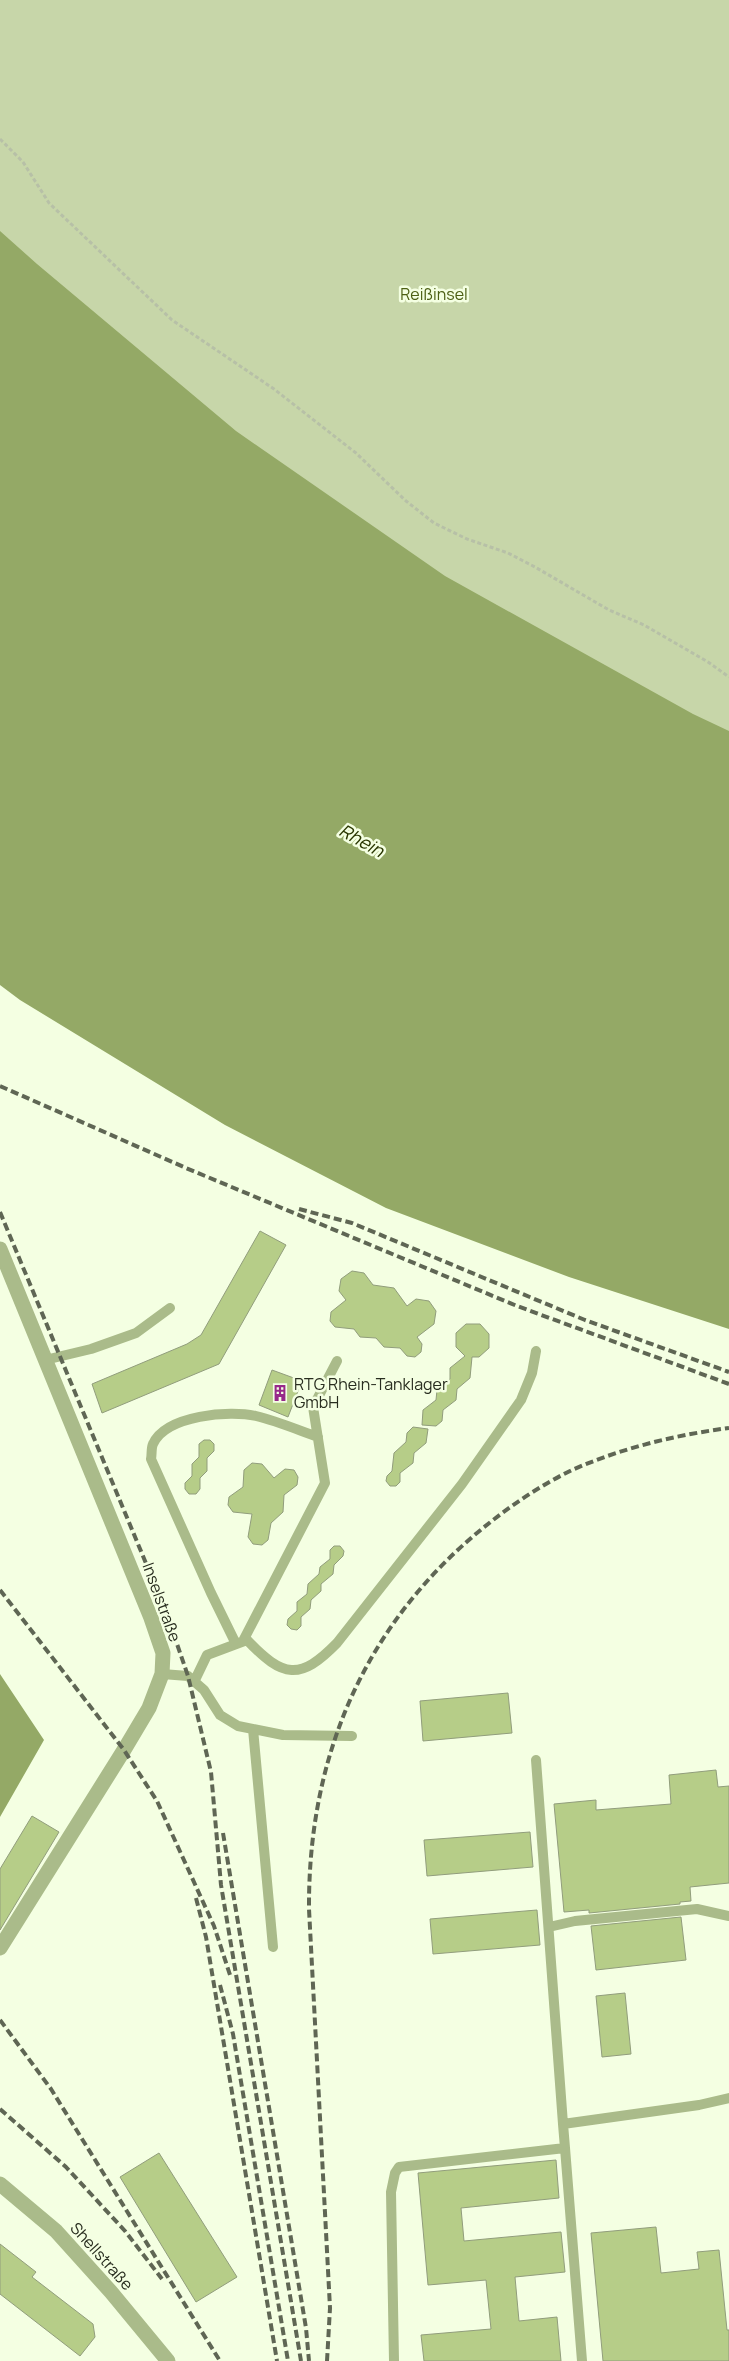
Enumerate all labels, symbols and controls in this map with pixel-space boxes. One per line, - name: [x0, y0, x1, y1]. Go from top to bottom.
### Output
- park label: Reißinsel: [400, 283, 468, 305]
- water label: Rhein: [335, 818, 390, 863]
- place label: RTG Rhein-Tanklager GmbH: [294, 1373, 448, 1413]
- building icon: RTG Rhein-Tanklager GmbH: [270, 1383, 290, 1403]
- street label: Inselstraße: [138, 1559, 186, 1645]
- street label: Shellstraße: [66, 2217, 138, 2295]

